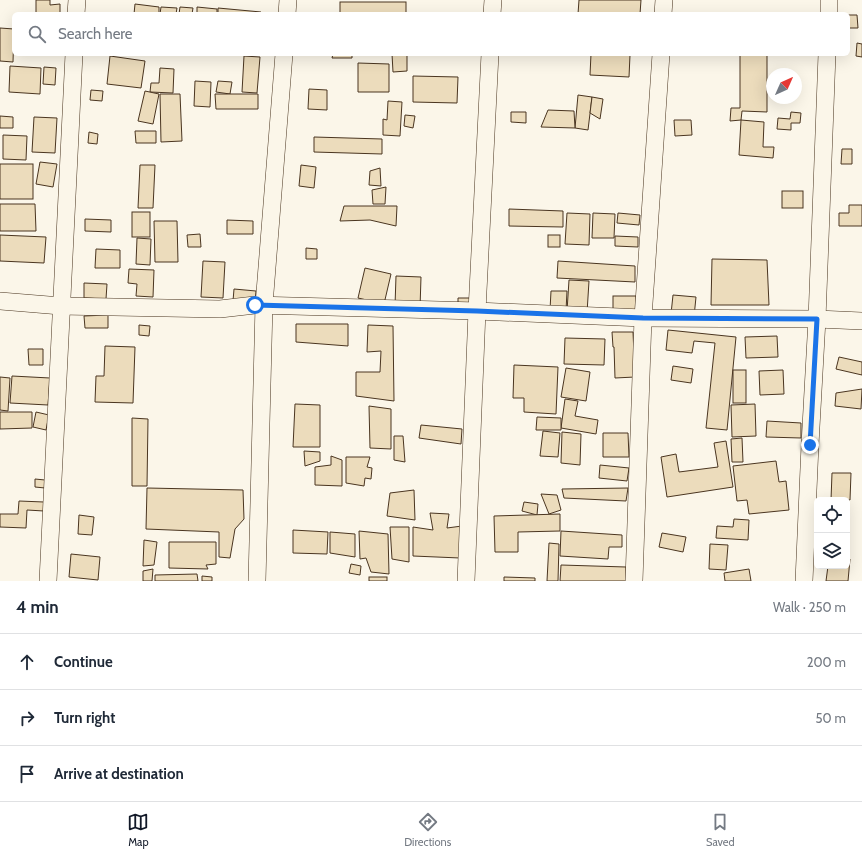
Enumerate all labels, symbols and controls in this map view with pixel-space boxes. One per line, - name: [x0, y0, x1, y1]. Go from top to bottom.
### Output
- search box: [12, 12, 850, 56]
- icon: search: [26, 23, 48, 45]
- text: Search here: [58, 25, 133, 43]
- north arrow: [766, 68, 802, 104]
- route start: [246, 296, 264, 314]
- route end: [801, 436, 819, 454]
- map controls: [814, 497, 850, 569]
- button: locate: [814, 497, 850, 533]
- button: layers: [814, 533, 850, 569]
- text: 4 min: [16, 597, 59, 617]
- text: Walk · 250 m: [773, 599, 846, 615]
- icon: ahead: [16, 651, 38, 673]
- text: Continue: [54, 653, 113, 671]
- text: 200 m: [807, 654, 846, 670]
- icon: right: [16, 707, 38, 729]
- text: Turn right: [54, 709, 115, 727]
- text: 50 m: [816, 710, 846, 726]
- icon: arrive: [16, 763, 38, 785]
- text: Arrive at destination: [54, 765, 184, 783]
- tab: Map: [127, 811, 149, 849]
- tab: Directions: [404, 811, 451, 849]
- tab: Saved: [706, 811, 735, 849]

